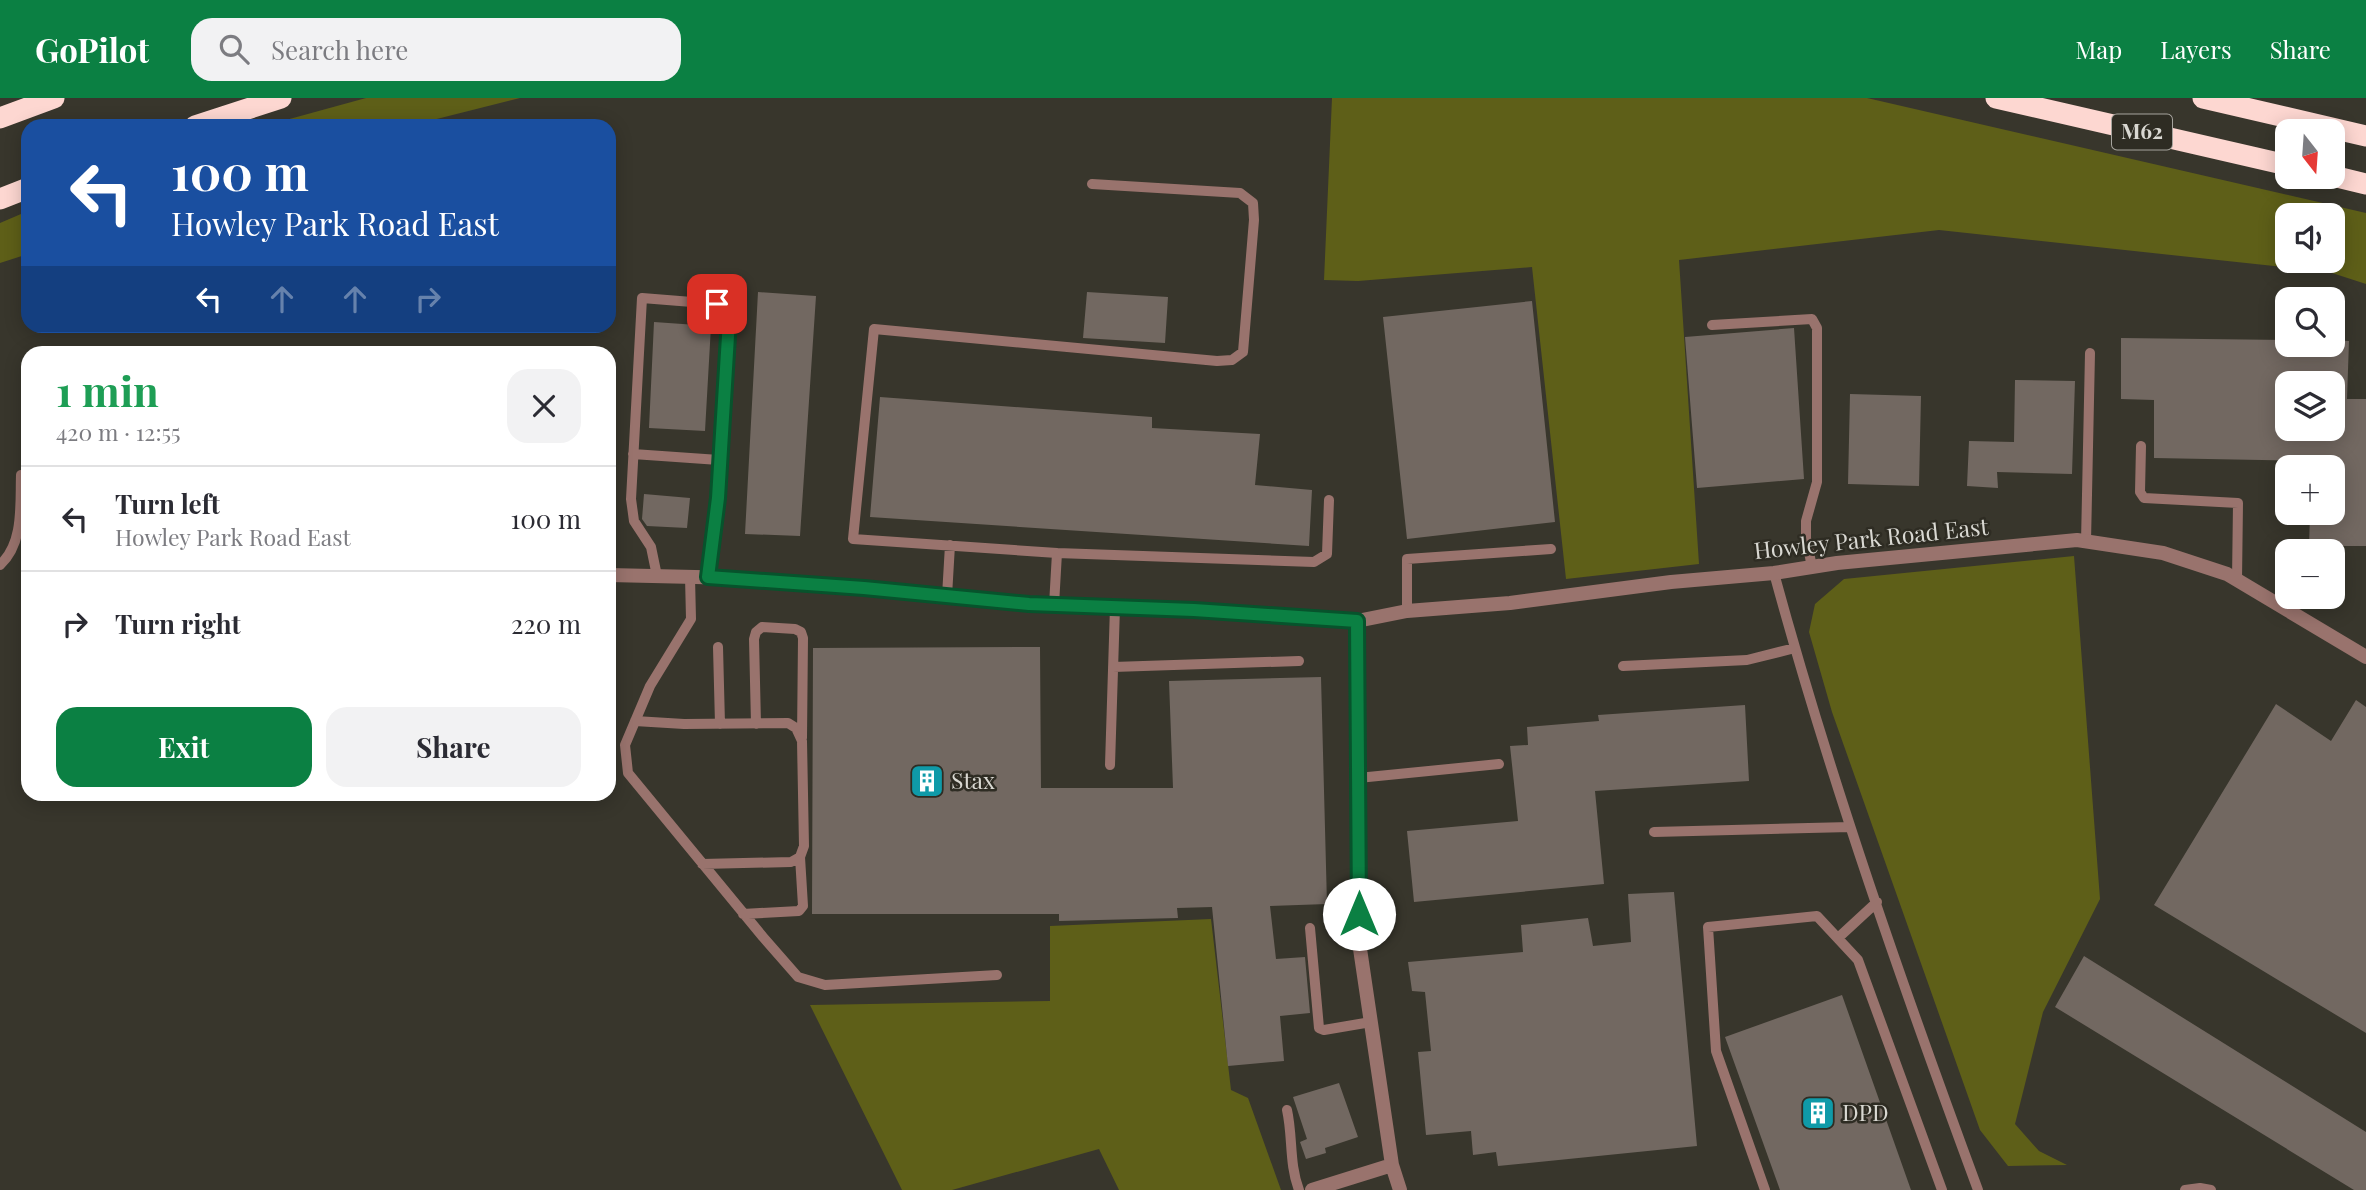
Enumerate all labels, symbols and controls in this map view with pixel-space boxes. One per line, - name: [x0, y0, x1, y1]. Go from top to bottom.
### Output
- search box: [191, 18, 681, 81]
- text: GoPilot: [35, 27, 149, 71]
- icon: search: [215, 30, 253, 68]
- text: Search here: [271, 32, 408, 67]
- text: Map: [2076, 33, 2122, 65]
- text: Layers: [2160, 33, 2232, 65]
- text: Share: [2270, 33, 2331, 65]
- road number: M62: [2112, 114, 2172, 150]
- north arrow: [2275, 119, 2345, 189]
- map controls: [2275, 119, 2345, 609]
- text: 100 m: [171, 138, 309, 203]
- icon: left: [56, 147, 147, 238]
- text: Howley Park Road East: [171, 201, 499, 244]
- button: sound: [2275, 203, 2345, 273]
- pin: [687, 274, 747, 334]
- icon: left: [190, 280, 228, 318]
- icon: ahead: [263, 280, 301, 318]
- icon: ahead: [336, 280, 374, 318]
- icon: right: [409, 280, 447, 318]
- icon: arrive: [698, 285, 736, 323]
- button: search: [2275, 287, 2345, 357]
- text: 1 min: [56, 362, 159, 418]
- button: close: [507, 369, 581, 443]
- button: layers: [2275, 371, 2345, 441]
- text: 420 m · 12:55: [56, 416, 181, 447]
- button: +: [2275, 455, 2345, 525]
- text: Turn left: [115, 486, 220, 521]
- icon: left: [56, 500, 94, 538]
- text: 100 m: [511, 501, 581, 536]
- street label: Howley Park Road East: [1752, 510, 1990, 565]
- text: Howley Park Road East: [115, 521, 351, 552]
- button: −: [2275, 539, 2345, 609]
- icon: right: [56, 605, 94, 643]
- text: Turn right: [115, 606, 241, 641]
- text: 220 m: [511, 606, 581, 641]
- button: Exit: [56, 707, 312, 787]
- button: Share: [326, 707, 581, 787]
- building icon: Stax: [908, 762, 946, 800]
- place label: Stax: [951, 764, 995, 795]
- position arrow: [1322, 877, 1396, 951]
- building icon: DPD: [1799, 1094, 1837, 1132]
- place label: DPD: [1842, 1096, 1889, 1127]

